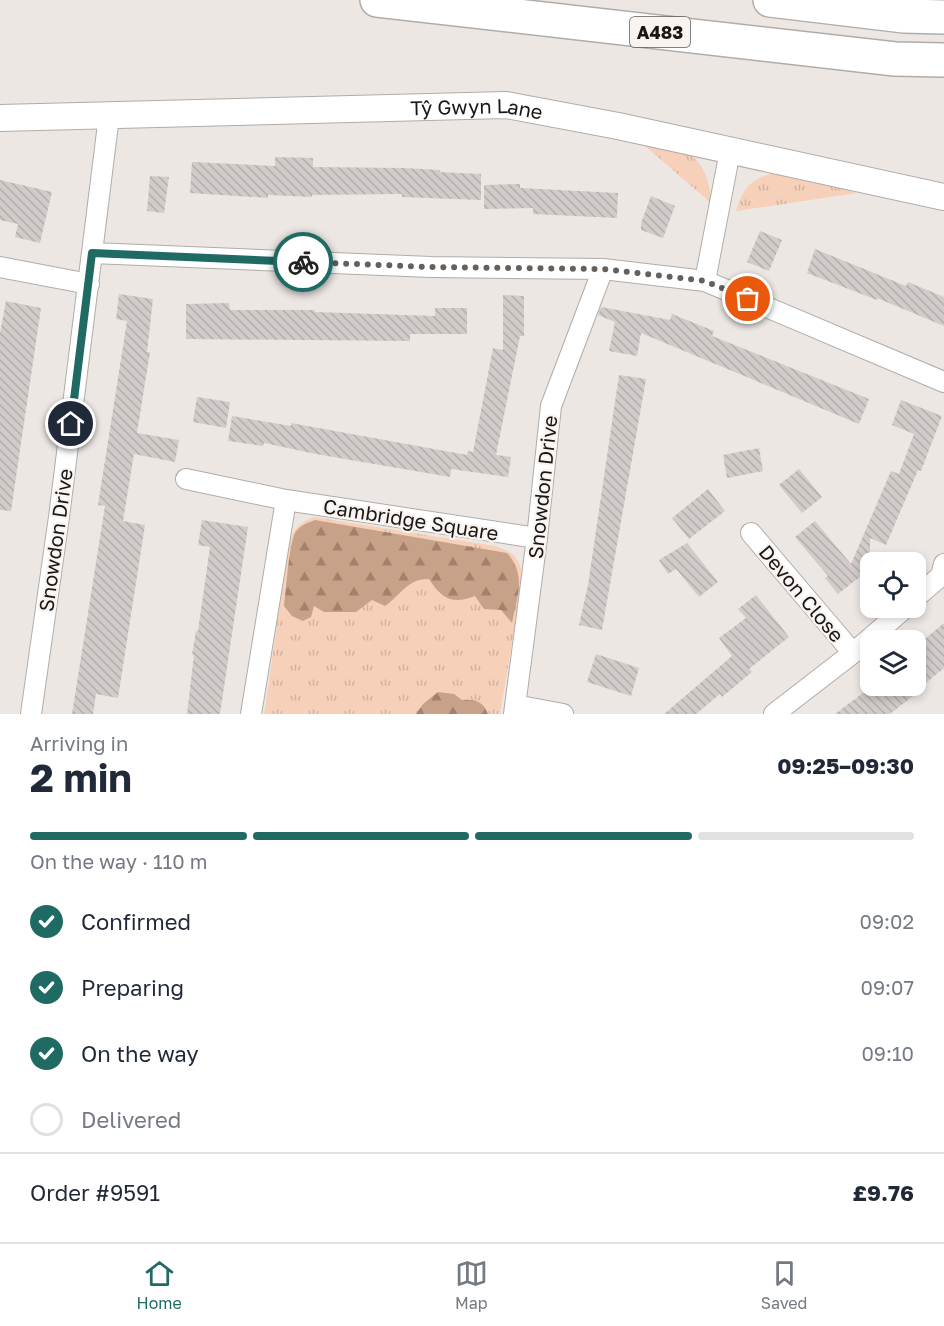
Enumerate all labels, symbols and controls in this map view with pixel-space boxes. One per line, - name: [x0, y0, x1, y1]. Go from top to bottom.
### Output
- road number: A483: [630, 17, 690, 47]
- street label: Tŷ Gwyn Lane: [410, 93, 545, 124]
- courier: [273, 232, 333, 292]
- icon: bike: [287, 246, 320, 279]
- pin: [722, 273, 773, 324]
- icon: bag: [731, 282, 764, 315]
- pin: [45, 398, 96, 449]
- icon: home: [54, 407, 87, 440]
- street label: Snowdon Drive: [523, 414, 561, 560]
- street label: Snowdon Drive: [33, 467, 77, 613]
- street label: Cambridge Square: [322, 493, 500, 545]
- street label: Devon Close: [754, 540, 850, 646]
- map controls: [860, 552, 926, 696]
- button: locate: [860, 552, 926, 618]
- button: layers: [860, 630, 926, 696]
- text: Arriving in: [30, 731, 128, 755]
- text: 09:25–09:30: [777, 752, 914, 779]
- text: 2 min: [30, 754, 132, 801]
- text: On the way · 110 m: [30, 849, 207, 873]
- icon: check: [30, 905, 63, 938]
- text: Confirmed: [81, 908, 191, 935]
- text: 09:02: [860, 909, 914, 933]
- icon: check: [30, 971, 63, 1004]
- text: Preparing: [81, 974, 184, 1001]
- text: 09:07: [861, 975, 914, 999]
- icon: check: [30, 1037, 63, 1070]
- text: On the way: [81, 1040, 199, 1067]
- text: 09:10: [861, 1041, 914, 1065]
- text: Delivered: [81, 1106, 181, 1133]
- text: Order #9591: [30, 1179, 160, 1206]
- text: £9.76: [853, 1179, 914, 1206]
- tab: Home: [137, 1257, 182, 1313]
- tab: Map: [455, 1257, 488, 1313]
- tab: Saved: [761, 1257, 807, 1313]

